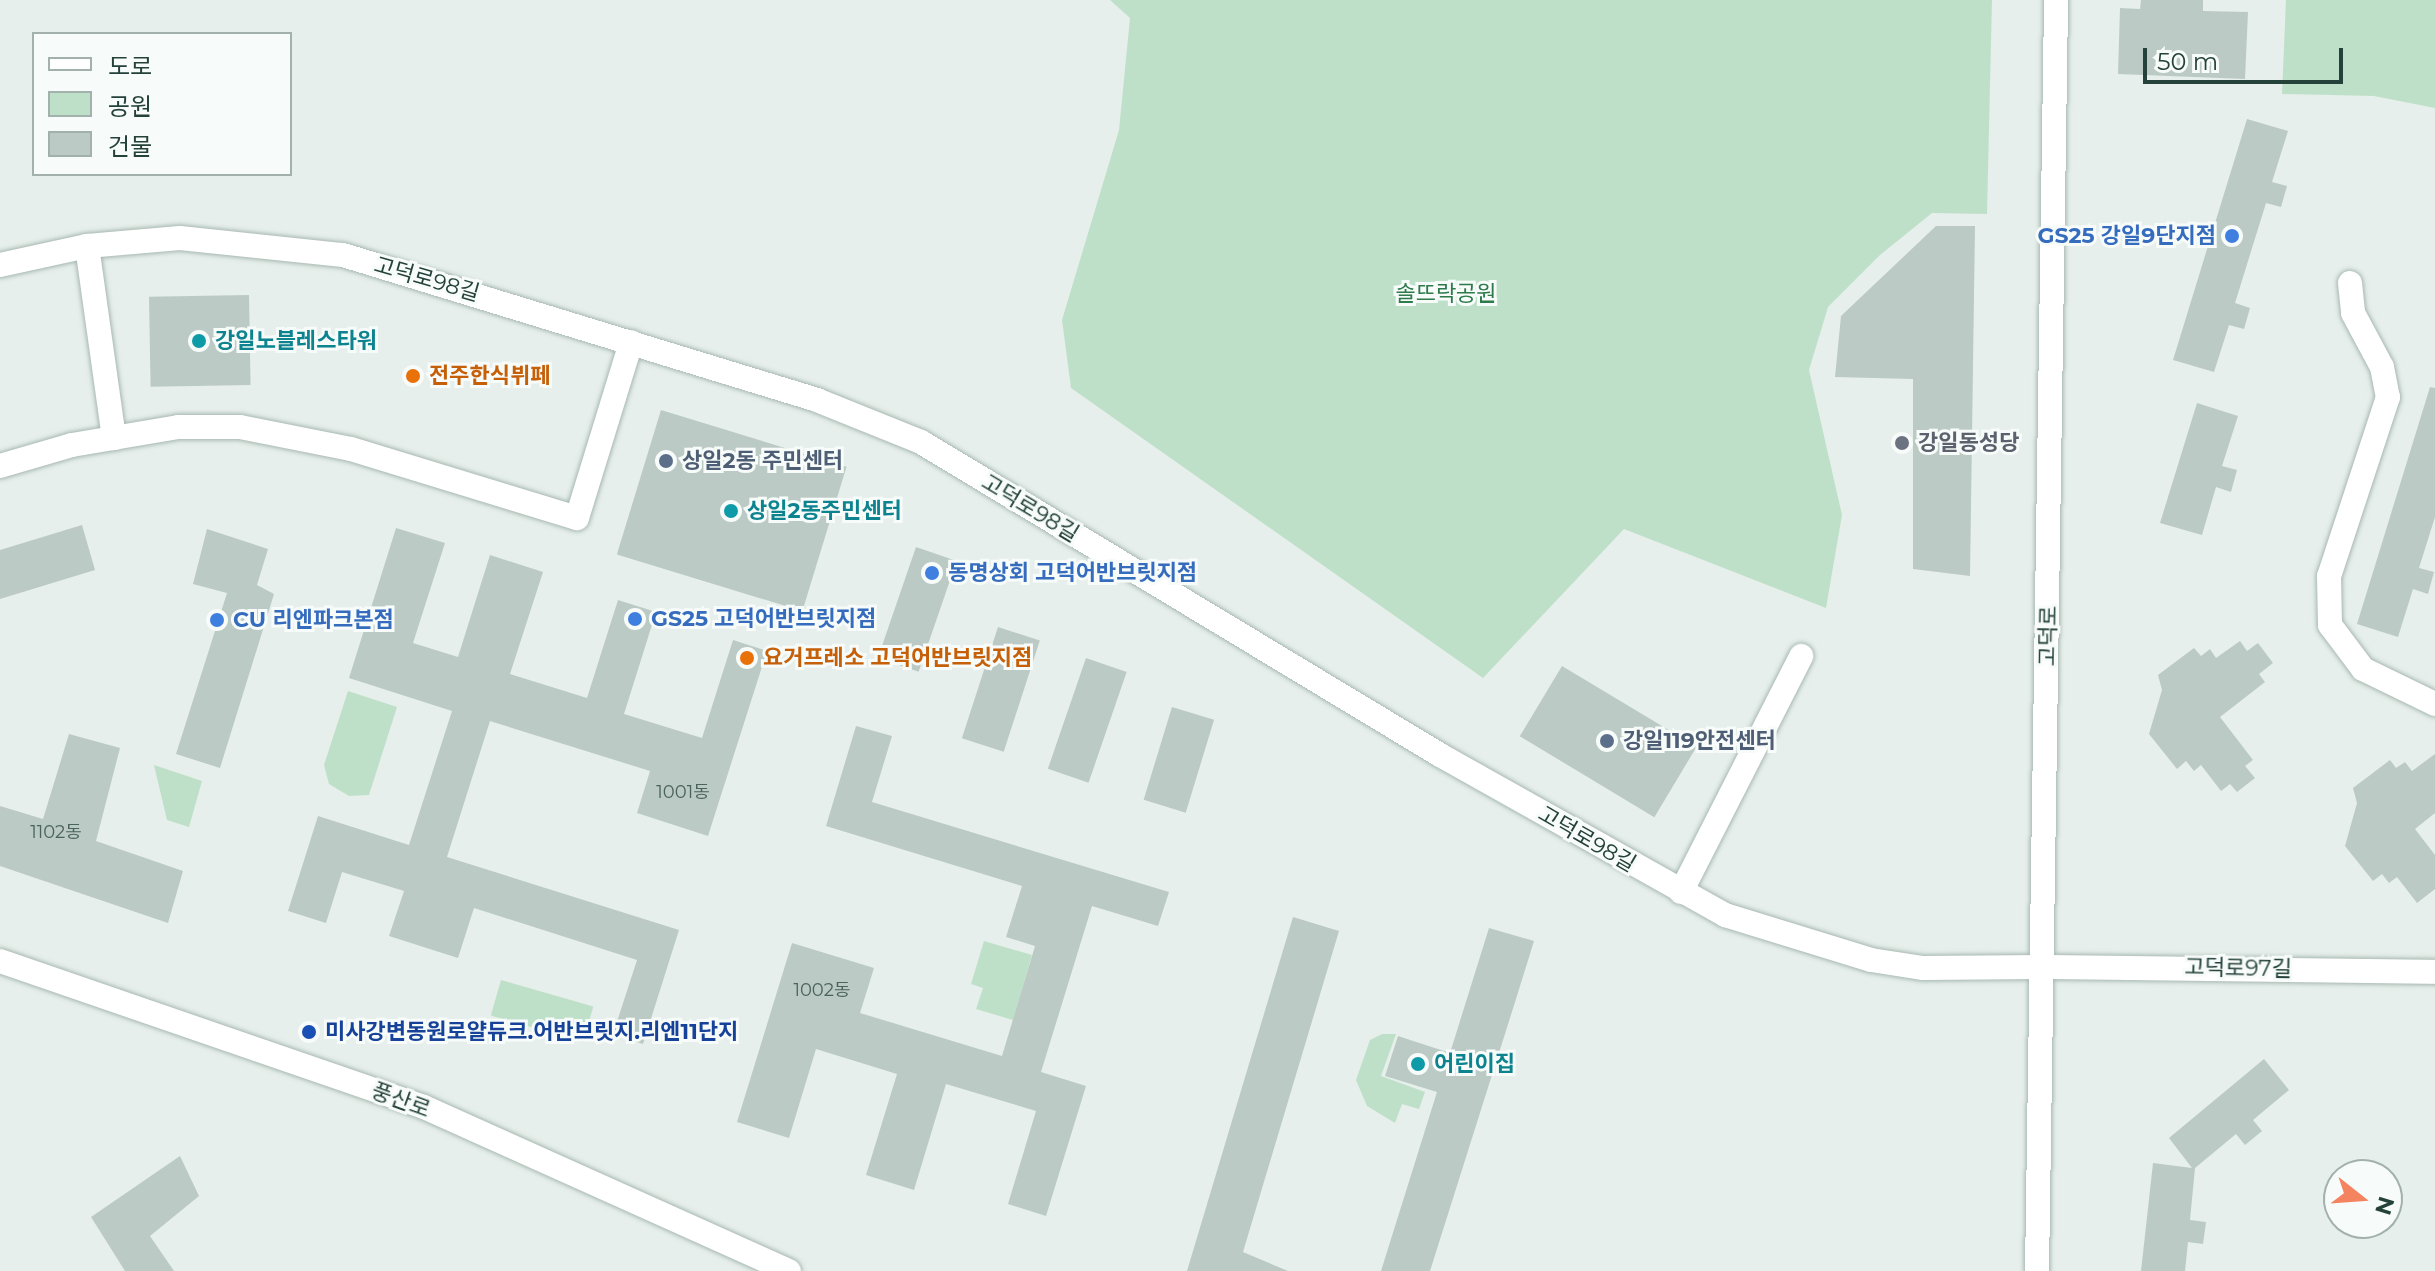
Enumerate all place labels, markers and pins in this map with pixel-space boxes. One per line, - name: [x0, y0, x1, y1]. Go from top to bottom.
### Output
- place label: GS25 강일9단지점: [2037, 223, 2216, 249]
- marker: GS25 강일9단지점: [2223, 227, 2241, 245]
- place label: 강일노블레스타워: [215, 328, 377, 354]
- marker: 강일노블레스타워: [190, 332, 208, 350]
- place label: 전주한식뷔페: [429, 363, 550, 389]
- marker: 전주한식뷔페: [404, 367, 422, 385]
- place label: 강일동성당: [1918, 430, 2019, 456]
- marker: 강일동성당: [1893, 434, 1911, 452]
- place label: 상일2동 주민센터: [682, 448, 843, 474]
- marker: 상일2동 주민센터: [657, 452, 675, 470]
- place label: 상일2동주민센터: [747, 498, 902, 524]
- marker: 상일2동주민센터: [722, 502, 740, 520]
- place label: 동명상회 고덕어반브릿지점: [948, 560, 1197, 586]
- marker: 동명상회 고덕어반브릿지점: [923, 564, 941, 582]
- place label: GS25 고덕어반브릿지점: [651, 606, 876, 632]
- place label: CU 리엔파크본점: [233, 607, 394, 633]
- marker: GS25 고덕어반브릿지점: [626, 610, 644, 628]
- marker: CU 리엔파크본점: [208, 611, 226, 629]
- place label: 요거프레소 고덕어반브릿지점: [763, 645, 1032, 671]
- marker: 요거프레소 고덕어반브릿지점: [738, 649, 756, 667]
- place label: 강일119안전센터: [1623, 728, 1776, 754]
- marker: 강일119안전센터: [1598, 732, 1616, 750]
- place label: 미사강변동원로얄듀크.어반브릿지.리엔11단지: [325, 1019, 738, 1045]
- marker: 미사강변동원로얄듀크.어반브릿지.리엔11단지: [300, 1023, 318, 1041]
- place label: 어린이집: [1434, 1051, 1515, 1077]
- marker: 어린이집: [1409, 1055, 1427, 1073]

